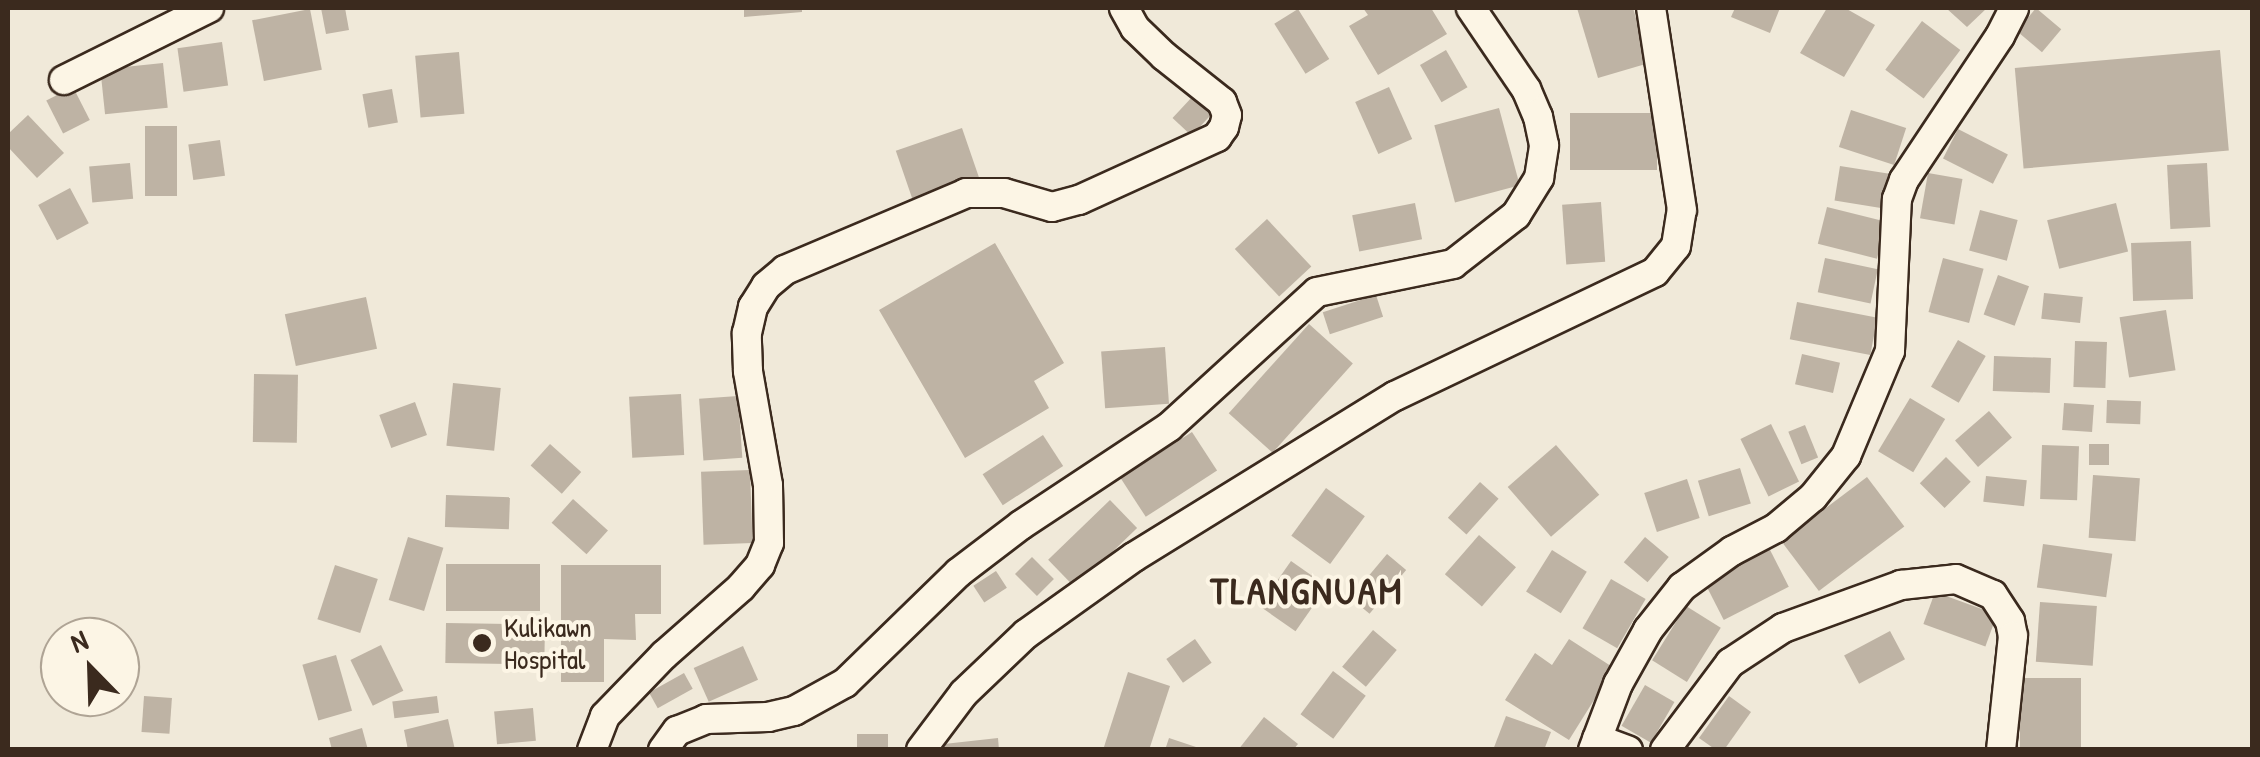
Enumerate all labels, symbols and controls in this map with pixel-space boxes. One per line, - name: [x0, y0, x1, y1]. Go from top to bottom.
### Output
- district label: TLANGNUAM: [1210, 568, 1404, 614]
- place label: Kulikawn Hospital: [504, 610, 592, 676]
- north arrow: [40, 617, 140, 717]
- text: N: [65, 621, 93, 662]
- marker: Kulikawn Hospital: [469, 630, 495, 656]

